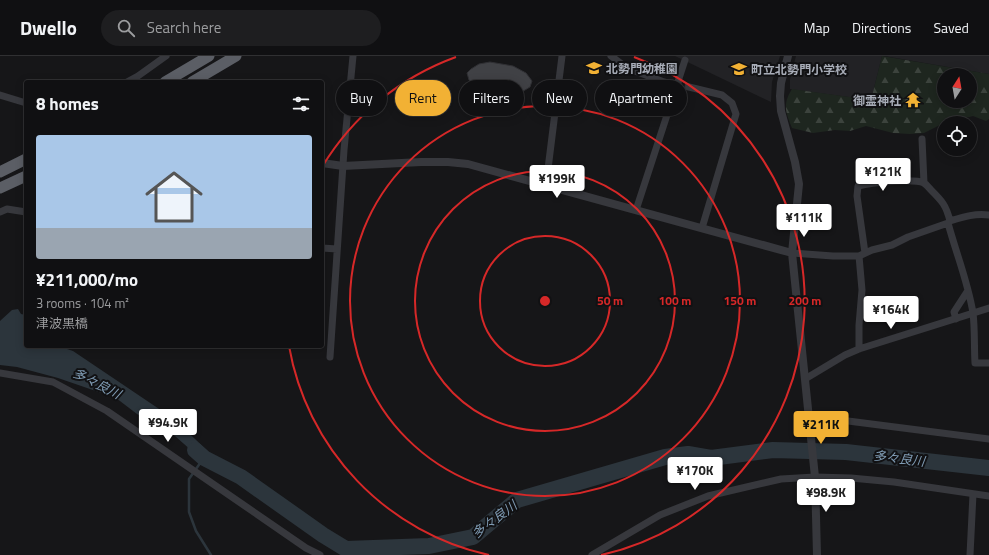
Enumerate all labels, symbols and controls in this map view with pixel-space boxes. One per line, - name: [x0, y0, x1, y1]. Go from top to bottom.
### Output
- search box: [101, 10, 381, 46]
- text: Dwello: [20, 13, 77, 42]
- text: Search here: [147, 16, 221, 39]
- icon: search: [115, 17, 137, 39]
- text: Map: [804, 17, 830, 38]
- text: Directions: [852, 17, 911, 38]
- text: Saved: [933, 17, 969, 38]
- school or university icon: 北勢門幼稚園: [585, 59, 603, 77]
- place label: 北勢門幼稚園: [606, 59, 678, 78]
- school or university icon: 町立北勢門小学校: [730, 60, 748, 78]
- place label: 町立北勢門小学校: [751, 60, 847, 79]
- north arrow: [937, 68, 977, 108]
- map controls: [937, 68, 977, 156]
- chip: Buy: [336, 80, 387, 116]
- chip: Rent: [395, 80, 451, 116]
- chip: Filters: [459, 80, 524, 116]
- chip: New: [532, 80, 587, 116]
- chip: Apartment: [595, 80, 687, 116]
- text: 8 homes: [36, 91, 99, 117]
- place label: 御霊神社: [853, 91, 901, 110]
- temple icon: 御霊神社: [904, 91, 922, 109]
- icon: filters: [290, 93, 312, 115]
- button: locate: [937, 116, 977, 156]
- pin: ¥121K: [855, 158, 911, 192]
- icon: home: [138, 161, 210, 233]
- text: ¥121K: [865, 161, 901, 181]
- pin: ¥199K: [529, 165, 585, 199]
- text: ¥199K: [539, 168, 575, 188]
- pin: ¥111K: [776, 204, 832, 238]
- text: ¥111K: [786, 207, 822, 227]
- text: ¥211,000/mo: [36, 267, 138, 293]
- text: 50 m: [597, 291, 623, 310]
- text: 100 m: [659, 291, 691, 310]
- text: 150 m: [724, 291, 756, 310]
- text: 200 m: [789, 291, 821, 310]
- text: 3 rooms · 104 m²: [36, 293, 129, 313]
- centre of rings: [538, 294, 552, 308]
- pin: ¥164K: [863, 296, 919, 330]
- text: ¥164K: [873, 299, 909, 319]
- text: 津波黒橋: [36, 313, 88, 333]
- water label: 多々良川: [69, 362, 126, 405]
- pin: ¥94.9K: [135, 409, 201, 443]
- pin: ¥211K: [793, 411, 849, 445]
- text: ¥94.9K: [148, 412, 188, 432]
- text: ¥211K: [803, 414, 839, 434]
- water label: 多々良川: [872, 445, 928, 471]
- pin: ¥170K: [667, 457, 723, 491]
- text: ¥170K: [677, 460, 713, 480]
- pin: ¥98.9K: [793, 479, 859, 513]
- text: ¥98.9K: [806, 482, 846, 502]
- water label: 多々良川: [467, 494, 522, 543]

